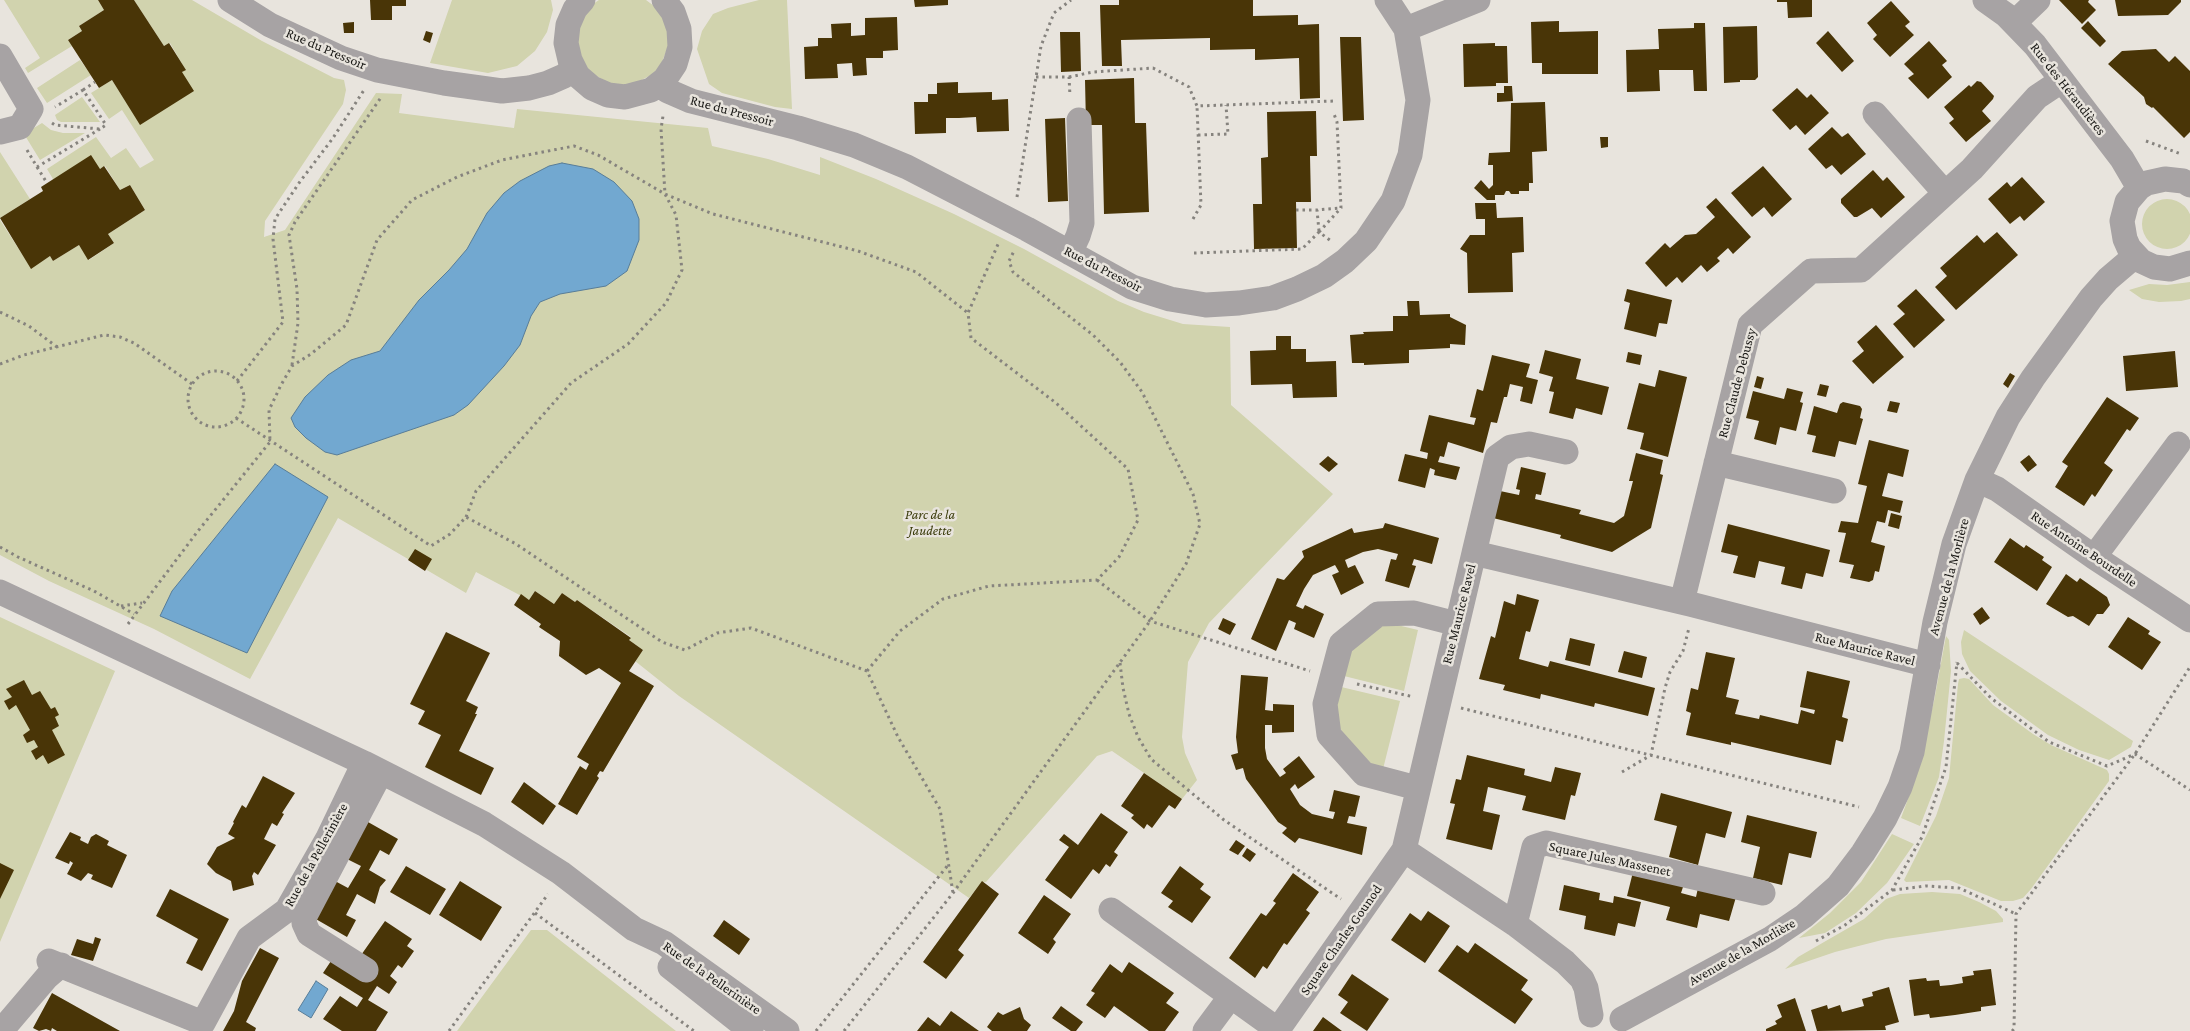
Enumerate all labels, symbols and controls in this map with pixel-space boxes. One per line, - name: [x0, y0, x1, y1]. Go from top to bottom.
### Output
- street label: Rue du Pressoir: [283, 25, 369, 73]
- street label: Rue des Héraudières: [2027, 39, 2109, 139]
- street label: Rue du Pressoir: [688, 92, 776, 130]
- street label: Rue du Pressoir: [1061, 242, 1145, 296]
- street label: Rue Claude Debussy: [1714, 326, 1760, 440]
- park label: Parc de la Jaudette: [905, 507, 955, 540]
- street label: Rue Antoine Bourdelle: [2028, 507, 2140, 591]
- street label: Avenue de la Morlière: [1925, 517, 1973, 637]
- street label: Rue Maurice Ravel: [1438, 562, 1480, 666]
- street label: Rue Maurice Ravel: [1813, 628, 1917, 670]
- street label: Rue de la Pellerinière: [281, 800, 351, 910]
- street label: Square Jules Massenet: [1548, 838, 1672, 880]
- street label: Square Charles Gounod: [1296, 881, 1386, 999]
- street label: Avenue de la Morlière: [1686, 915, 1798, 989]
- street label: Rue de la Pellerinière: [660, 938, 764, 1018]

